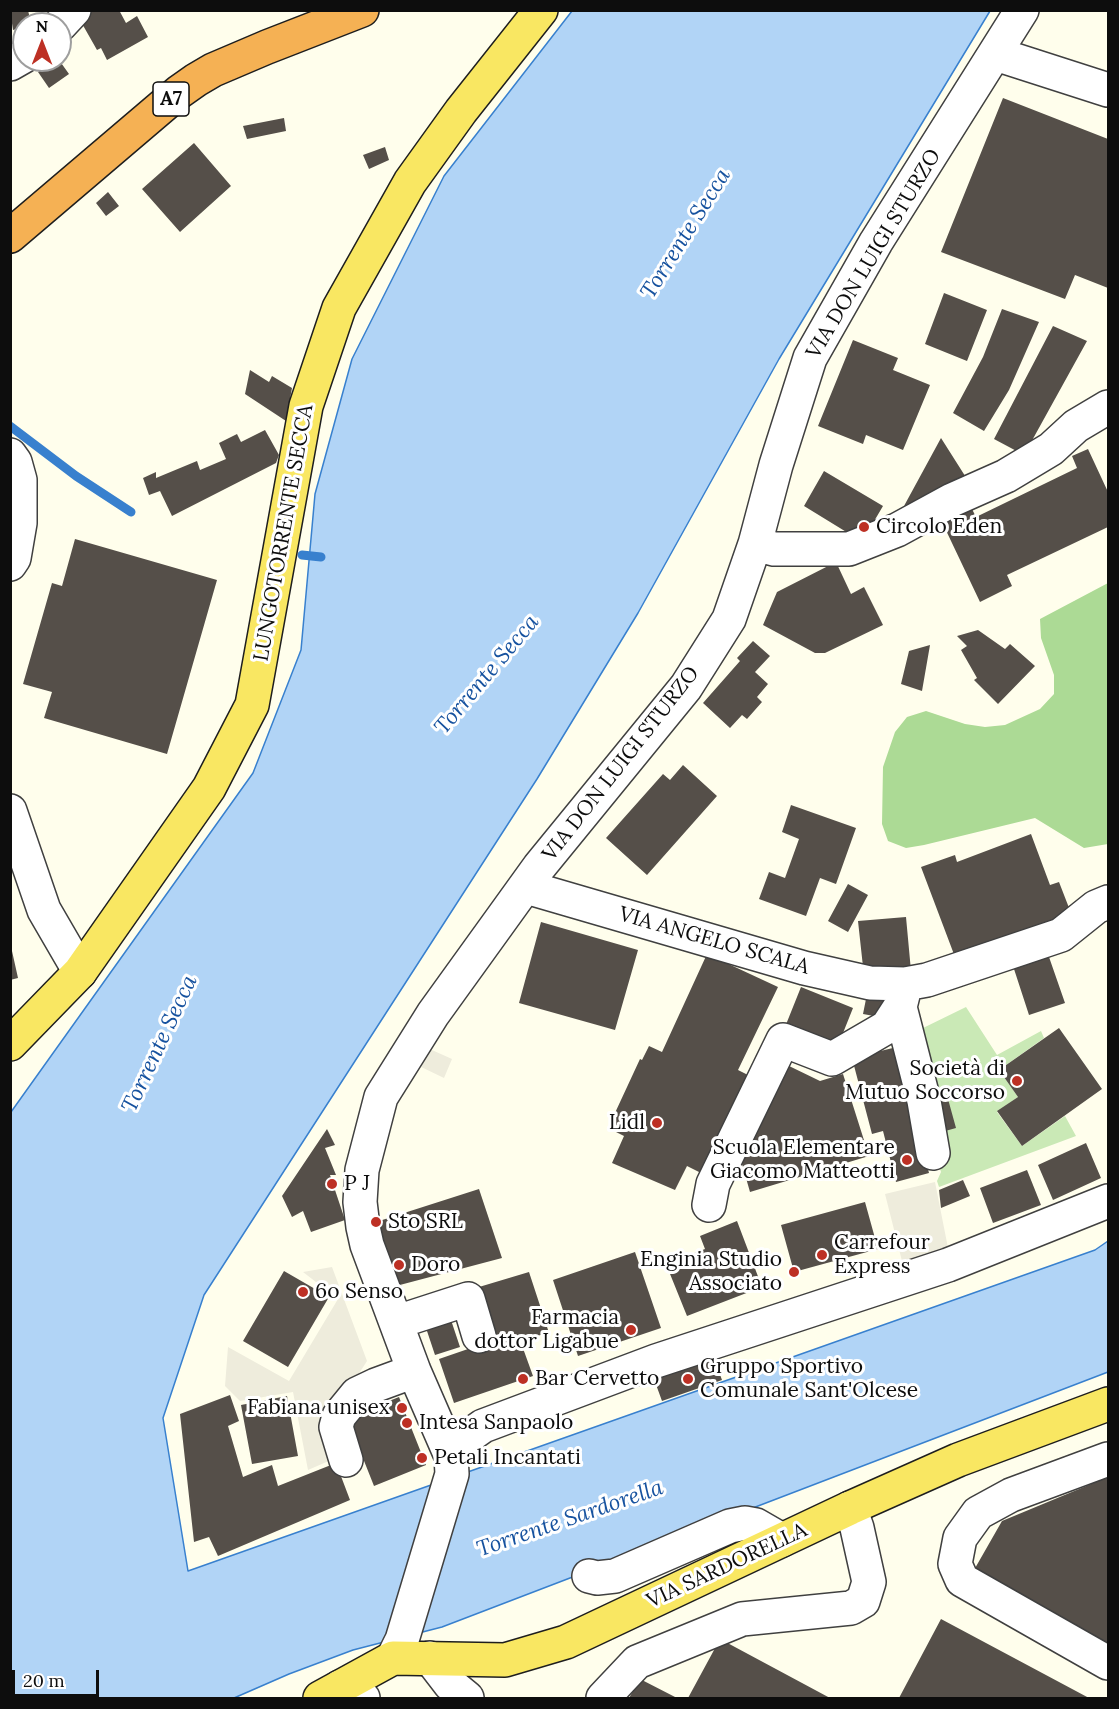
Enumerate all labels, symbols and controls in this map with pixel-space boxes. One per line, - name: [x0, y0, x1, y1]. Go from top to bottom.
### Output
- north arrow: [12, 12, 72, 72]
- text: N: [36, 16, 48, 36]
- road number: A7: [153, 82, 189, 116]
- street label: VIA DON LUIGI STURZO: [801, 145, 947, 363]
- water label: Torrente Secca: [636, 164, 736, 304]
- street label: LUNGOTORRENTE SECCA: [249, 403, 319, 663]
- place label: Circolo Eden: [876, 514, 1002, 540]
- marker: Circolo Eden: [857, 520, 871, 534]
- water label: Torrente Secca: [429, 610, 545, 740]
- street label: VIA DON LUIGI STURZO: [537, 662, 705, 866]
- street label: VIA ANGELO SCALA: [616, 902, 812, 980]
- water label: Torrente Secca: [117, 971, 203, 1117]
- place label: Società di Mutuo Soccorso: [845, 1056, 1005, 1106]
- marker: Società di Mutuo Soccorso: [1010, 1074, 1024, 1088]
- place label: Lidl: [609, 1110, 645, 1136]
- marker: Lidl: [650, 1116, 664, 1130]
- place label: Scuola Elementare Giacomo Matteotti: [710, 1135, 895, 1185]
- marker: Scuola Elementare Giacomo Matteotti: [900, 1153, 914, 1167]
- place label: P J: [344, 1171, 370, 1197]
- marker: P J: [325, 1177, 339, 1191]
- place label: Sto SRL: [388, 1209, 463, 1235]
- marker: Sto SRL: [369, 1215, 383, 1229]
- place label: Carrefour Express: [834, 1230, 930, 1280]
- place label: Enginia Studio Associato: [640, 1247, 782, 1297]
- marker: Carrefour Express: [815, 1248, 829, 1262]
- place label: Doro: [411, 1252, 460, 1278]
- marker: Doro: [392, 1258, 406, 1272]
- marker: Enginia Studio Associato: [787, 1265, 801, 1279]
- place label: 6o Senso: [315, 1279, 403, 1305]
- marker: 6o Senso: [296, 1285, 310, 1299]
- place label: Farmacia dottor Ligabue: [474, 1305, 619, 1355]
- marker: Farmacia dottor Ligabue: [624, 1323, 638, 1337]
- place label: Gruppo Sportivo Comunale Sant'Olcese: [700, 1354, 918, 1404]
- place label: Bar Cervetto: [535, 1366, 659, 1392]
- marker: Bar Cervetto: [516, 1372, 530, 1386]
- marker: Gruppo Sportivo Comunale Sant'Olcese: [681, 1372, 695, 1386]
- place label: Fabiana unisex: [247, 1395, 390, 1421]
- marker: Fabiana unisex: [395, 1401, 409, 1415]
- place label: Intesa Sanpaolo: [419, 1410, 573, 1436]
- marker: Intesa Sanpaolo: [400, 1416, 414, 1430]
- place label: Petali Incantati: [434, 1445, 581, 1471]
- marker: Petali Incantati: [415, 1451, 429, 1465]
- water label: Torrente Sardorella: [473, 1475, 667, 1563]
- street label: VIA SARDORELLA: [643, 1518, 811, 1614]
- scale bar: [15, 1658, 102, 1696]
- text: 20 m: [23, 1669, 65, 1692]

